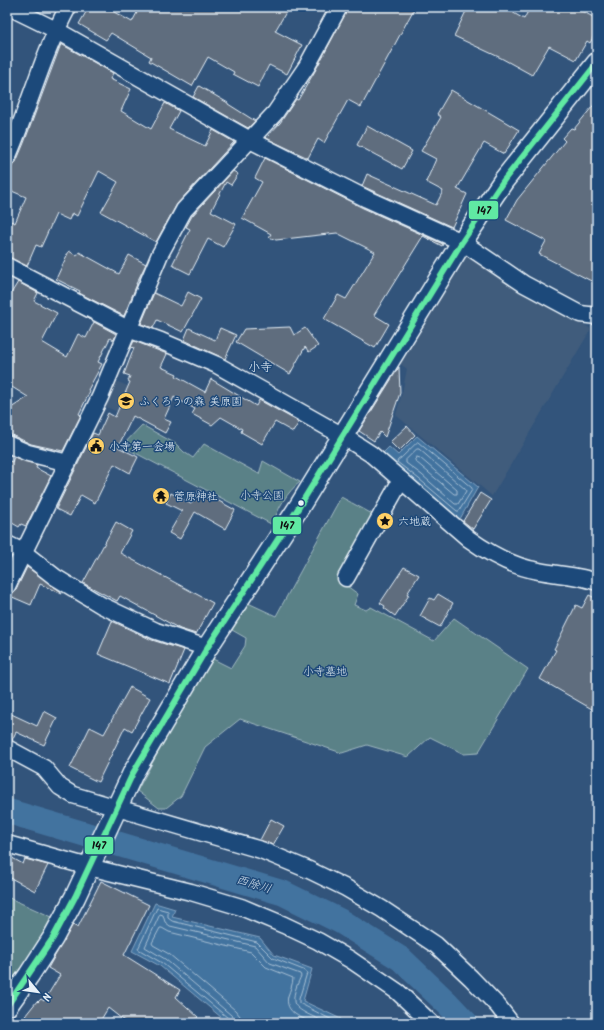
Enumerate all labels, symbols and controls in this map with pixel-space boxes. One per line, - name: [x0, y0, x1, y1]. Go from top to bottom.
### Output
- line badge: 147: [468, 200, 499, 220]
- text: 147: [477, 202, 492, 220]
- district label: 小寺: [248, 358, 272, 377]
- school or university icon: ふくろうの森 美原園: [116, 391, 136, 411]
- place label: ふくろうの森 美原園: [139, 393, 242, 411]
- public building icon: 小寺第一会場: [86, 436, 106, 456]
- place label: 小寺第一会場: [109, 438, 175, 456]
- temple icon: 菅原神社: [151, 486, 171, 506]
- park label: 小寺公園: [240, 487, 284, 505]
- place label: 菅原神社: [174, 488, 218, 506]
- unlabelled marker: [296, 498, 306, 508]
- place icon: 六地蔵: [375, 511, 395, 531]
- place label: 六地蔵: [398, 513, 431, 531]
- line badge: 147: [272, 516, 302, 535]
- text: 147: [280, 517, 295, 535]
- park label: 小寺墓地: [303, 663, 347, 681]
- line badge: 147: [84, 836, 114, 855]
- text: 147: [92, 837, 107, 855]
- water label: 西除川: [234, 870, 274, 899]
- north arrow: [18, 972, 58, 1012]
- text: N: [36, 989, 55, 1004]

